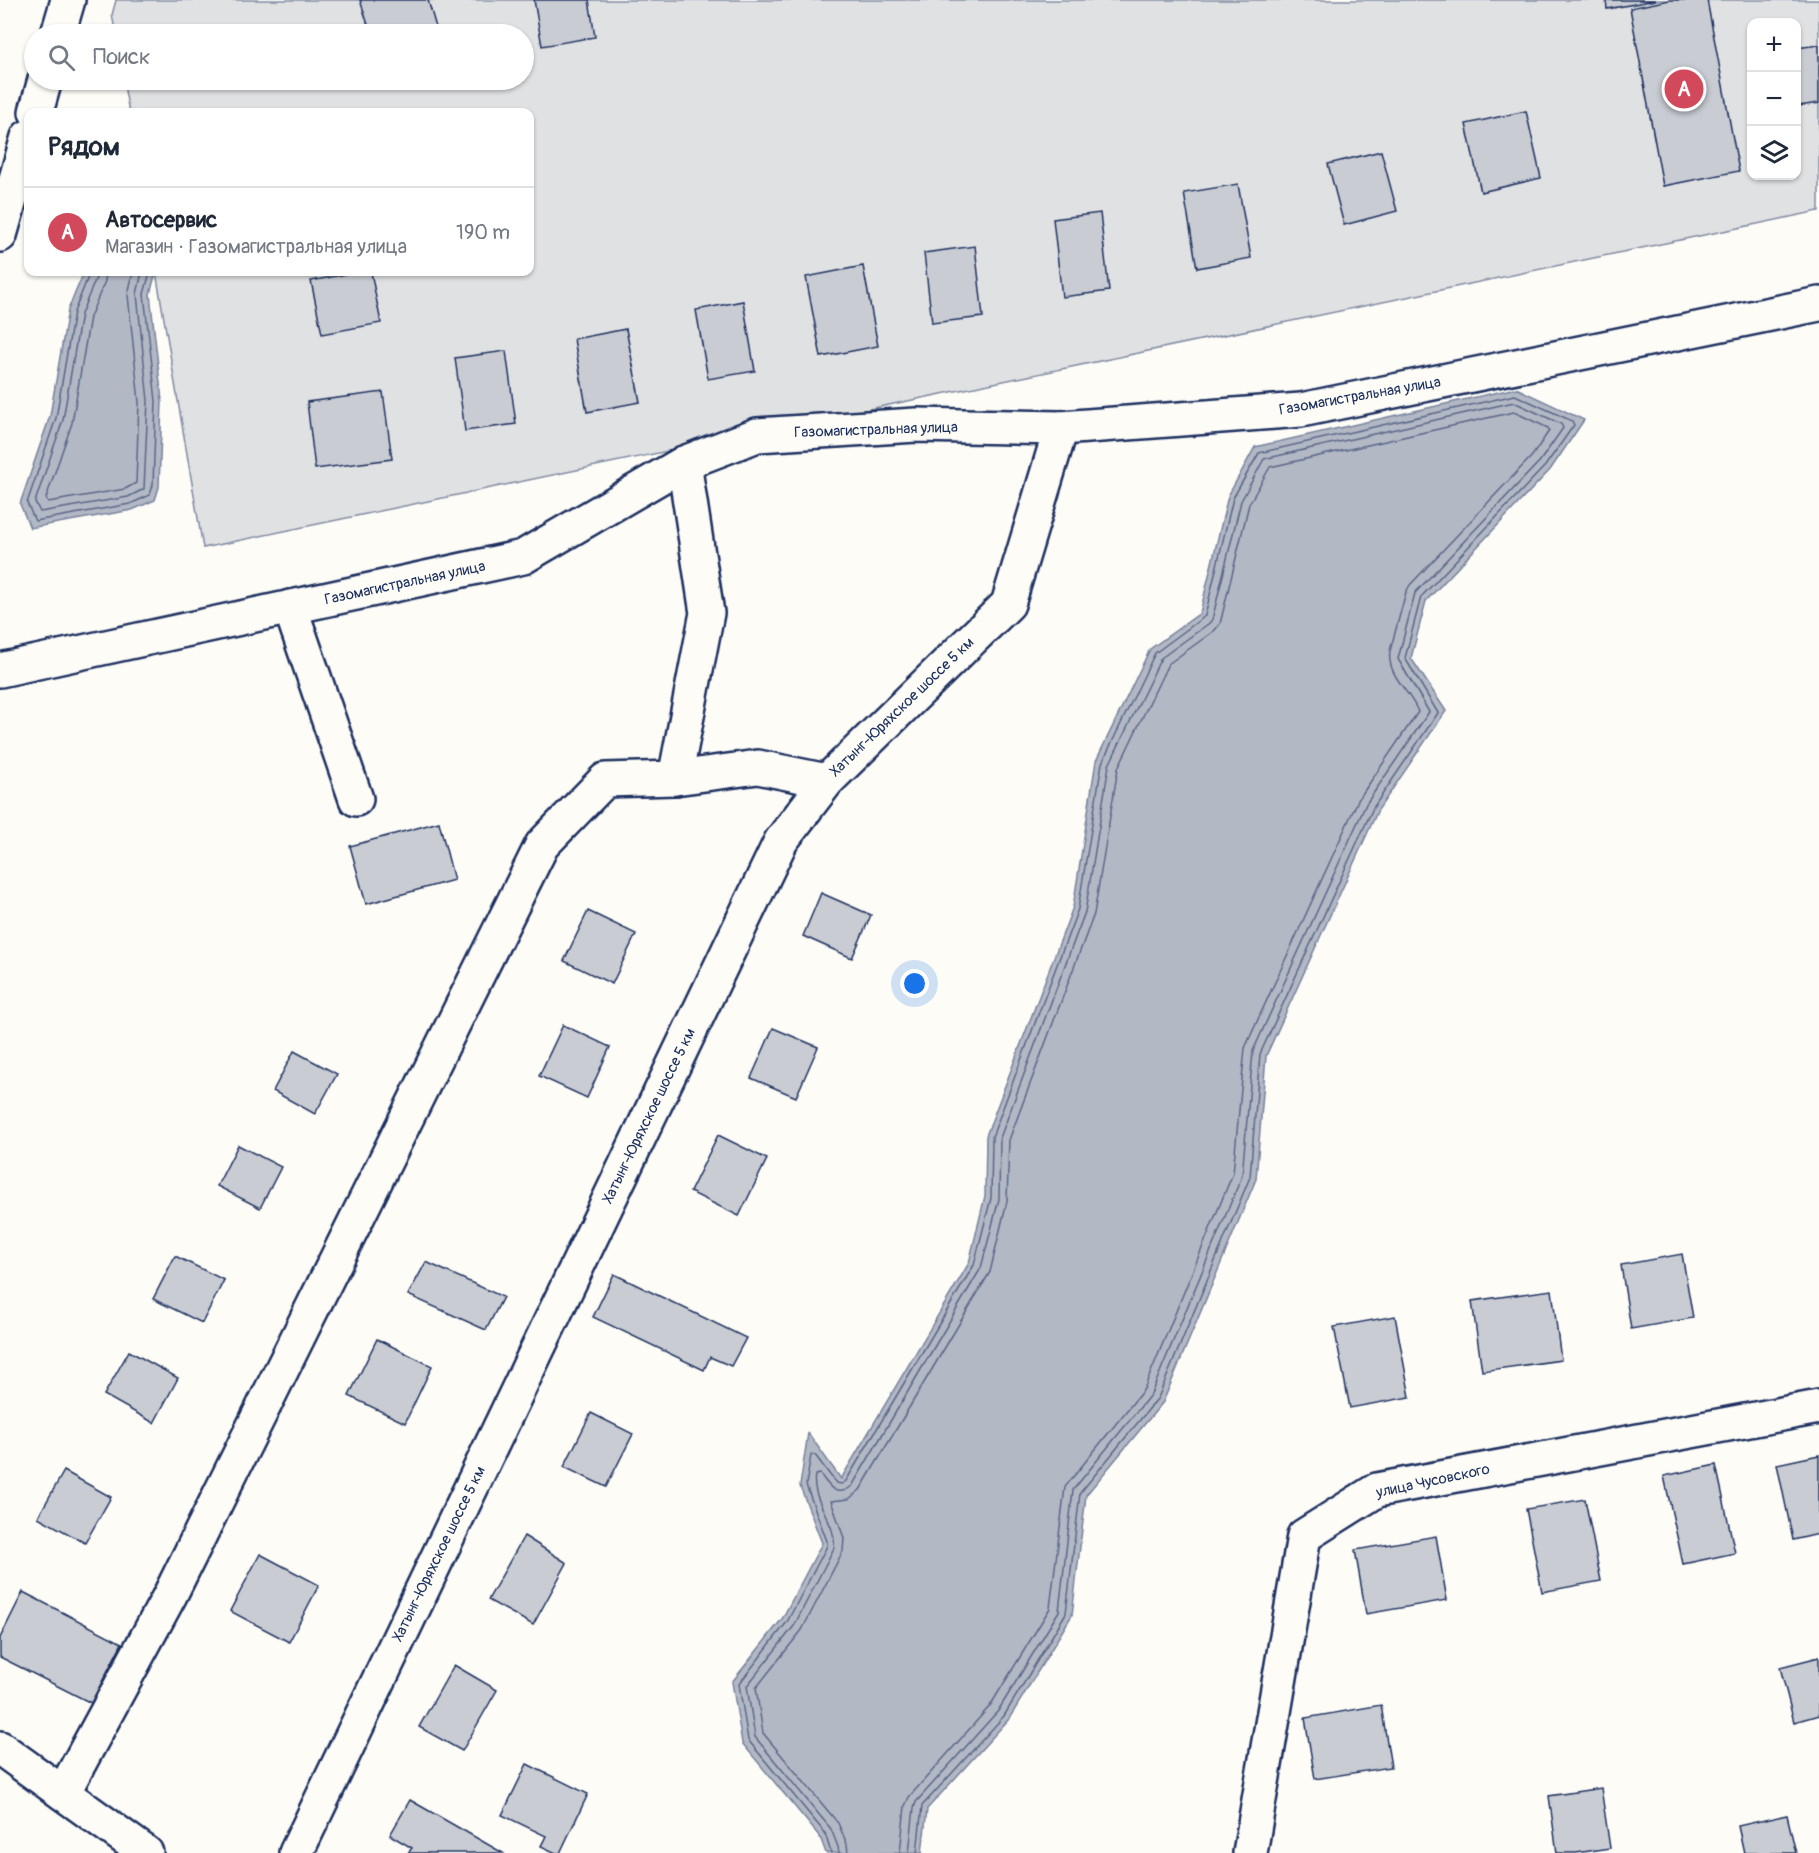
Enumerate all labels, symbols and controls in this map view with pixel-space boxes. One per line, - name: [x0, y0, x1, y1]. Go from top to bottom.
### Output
- map controls: [1747, 18, 1801, 180]
- button: +: [1747, 18, 1801, 72]
- search box: [24, 24, 534, 90]
- icon: search: [45, 41, 78, 74]
- text: Поиск: [93, 43, 150, 71]
- pin: A: [1664, 66, 1704, 112]
- button: −: [1747, 72, 1801, 126]
- button: layers: [1747, 126, 1801, 180]
- text: Рядом: [48, 131, 120, 163]
- text: Автосервис: [105, 206, 217, 234]
- text: A: [61, 220, 74, 245]
- text: 190 m: [456, 220, 510, 245]
- text: Магазин · Газомагистральная улица: [105, 234, 407, 259]
- street label: Газомагистральная улица: [1278, 372, 1442, 420]
- street label: Газомагистральная улица: [794, 418, 958, 442]
- street label: Газомагистральная улица: [323, 557, 487, 609]
- street label: Хатынг-Юряхское шоссе 5 км: [826, 633, 978, 781]
- your location: [900, 969, 929, 998]
- street label: Хатынг-Юряхское шоссе 5 км: [598, 1025, 700, 1207]
- street label: улица Чусовского: [1373, 1460, 1492, 1503]
- street label: Хатынг-Юряхское шоссе 5 км: [388, 1463, 490, 1645]

